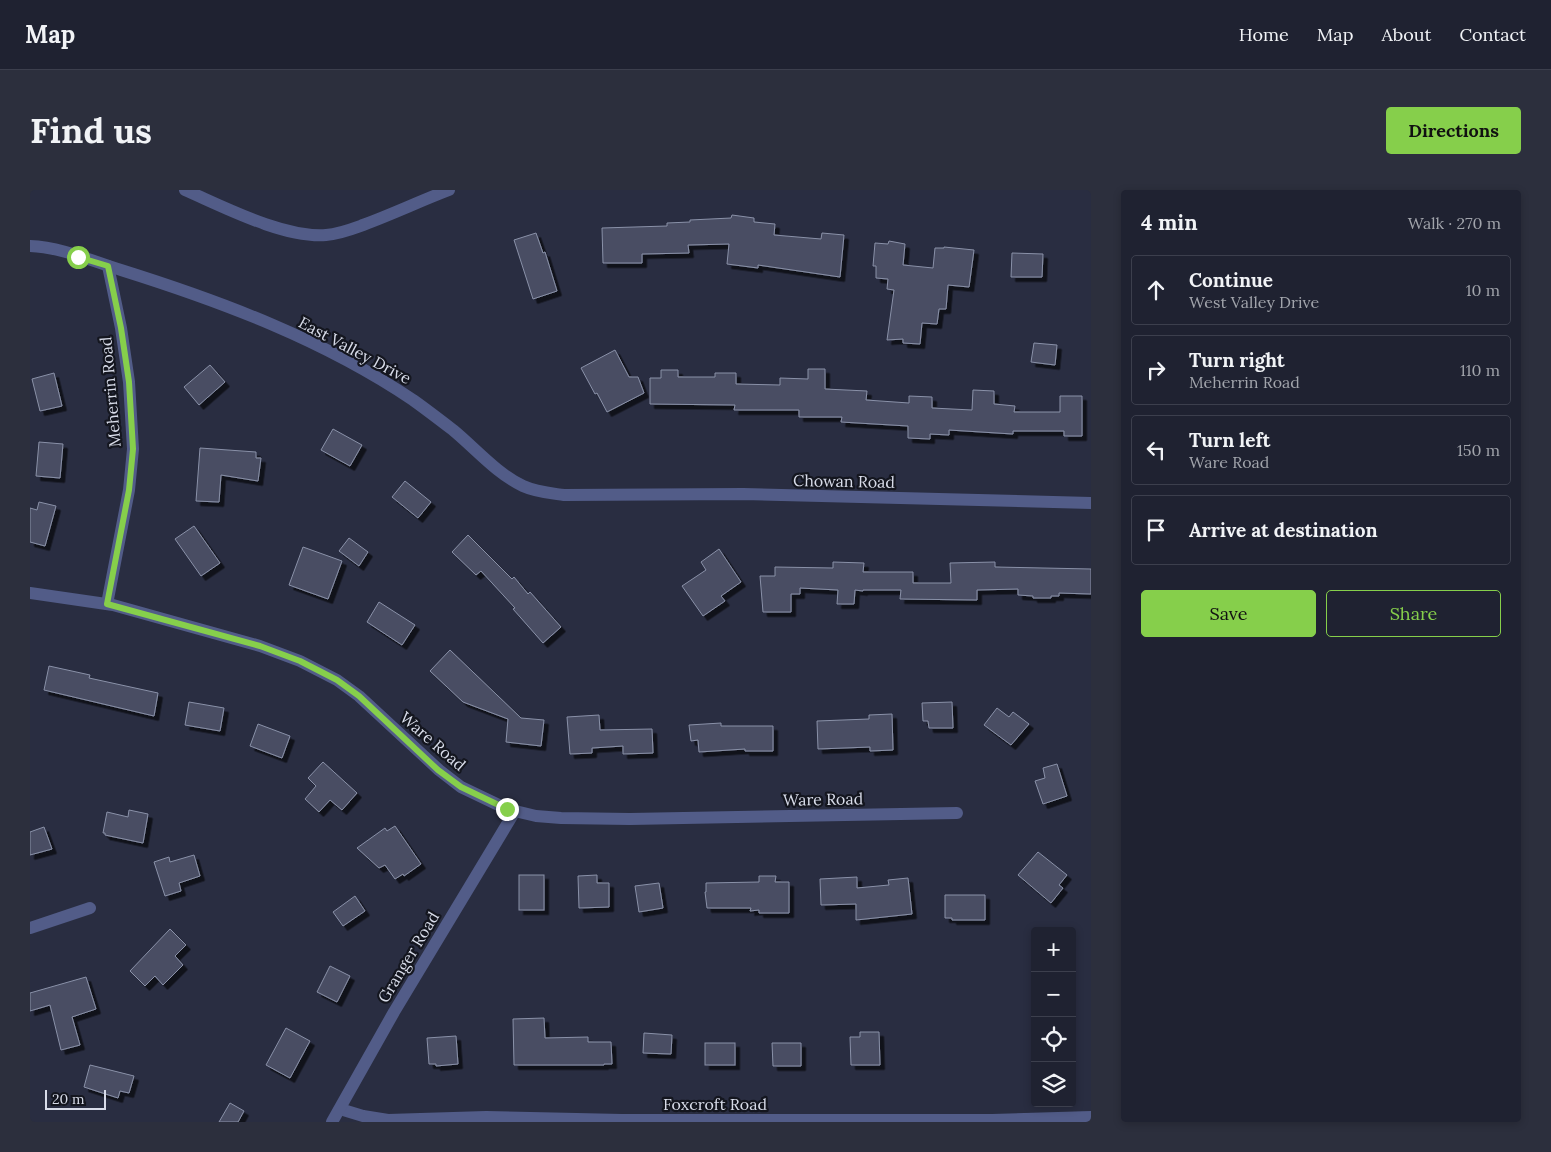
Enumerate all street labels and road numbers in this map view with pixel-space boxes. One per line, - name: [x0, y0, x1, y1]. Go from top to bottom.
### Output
- street label: East Valley Drive: [295, 312, 415, 388]
- street label: Meherrin Road: [95, 335, 125, 448]
- street label: Chowan Road: [793, 470, 896, 492]
- street label: Ware Road: [396, 707, 470, 775]
- street label: Ware Road: [783, 788, 864, 810]
- street label: Granger Road: [373, 907, 443, 1006]
- street label: Foxcroft Road: [663, 1094, 767, 1114]

